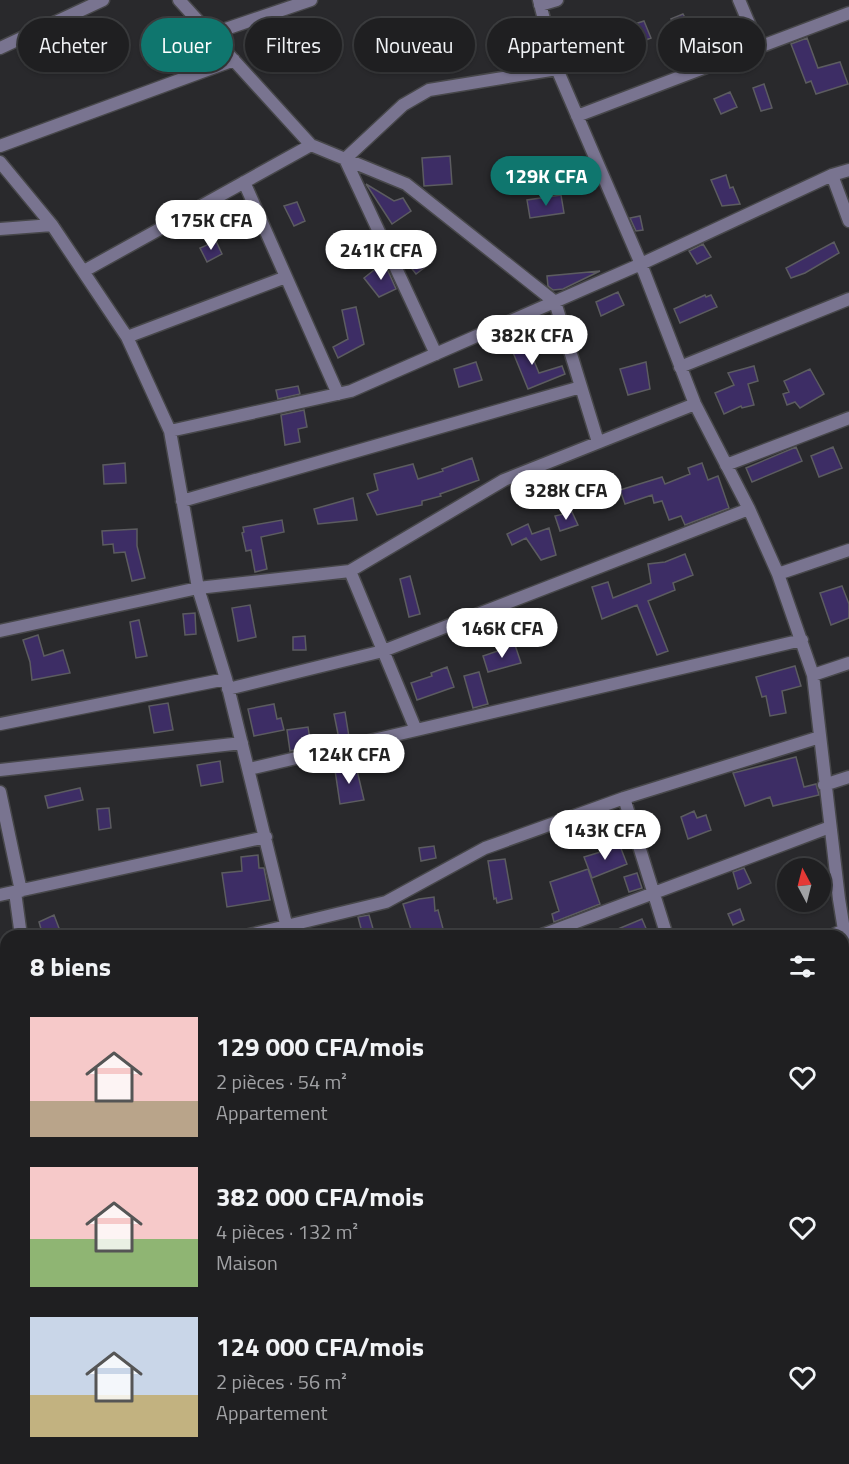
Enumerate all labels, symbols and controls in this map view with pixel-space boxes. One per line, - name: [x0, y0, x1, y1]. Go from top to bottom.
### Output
- chip: Acheter: [18, 18, 129, 72]
- chip: Louer: [141, 18, 233, 72]
- chip: Filtres: [245, 18, 342, 72]
- chip: Nouveau: [354, 18, 475, 72]
- chip: Appartement: [487, 18, 646, 72]
- chip: Maison: [658, 18, 765, 72]
- pin: 129K CFA: [484, 156, 608, 207]
- text: 129K CFA: [505, 160, 587, 191]
- pin: 175K CFA: [149, 200, 273, 251]
- text: 175K CFA: [170, 204, 252, 235]
- pin: 241K CFA: [319, 230, 443, 281]
- text: 241K CFA: [340, 234, 422, 265]
- pin: 382K CFA: [470, 315, 594, 366]
- text: 382K CFA: [491, 319, 573, 350]
- pin: 328K CFA: [504, 470, 628, 521]
- text: 328K CFA: [525, 474, 607, 505]
- pin: 146K CFA: [440, 608, 564, 659]
- text: 146K CFA: [461, 612, 543, 643]
- pin: 124K CFA: [287, 734, 411, 785]
- text: 124K CFA: [308, 738, 390, 769]
- pin: 143K CFA: [543, 810, 667, 861]
- text: 143K CFA: [564, 814, 646, 845]
- north arrow: [777, 858, 831, 912]
- map controls: [777, 858, 831, 912]
- text: 8 biens: [30, 947, 111, 986]
- icon: filters: [786, 950, 819, 983]
- text: 129 000 CFA/mois: [216, 1027, 424, 1066]
- icon: home: [78, 1041, 150, 1113]
- icon: heart: [786, 1061, 819, 1094]
- text: 2 pièces · 54 m²: [216, 1066, 347, 1097]
- text: Appartement: [216, 1097, 328, 1128]
- text: 382 000 CFA/mois: [216, 1177, 424, 1216]
- icon: home: [78, 1191, 150, 1263]
- icon: heart: [786, 1211, 819, 1244]
- text: 4 pièces · 132 m²: [216, 1216, 358, 1247]
- text: Maison: [216, 1247, 278, 1278]
- text: 124 000 CFA/mois: [216, 1327, 424, 1366]
- icon: home: [78, 1341, 150, 1413]
- icon: heart: [786, 1361, 819, 1394]
- text: 2 pièces · 56 m²: [216, 1366, 347, 1397]
- text: Appartement: [216, 1397, 328, 1428]

